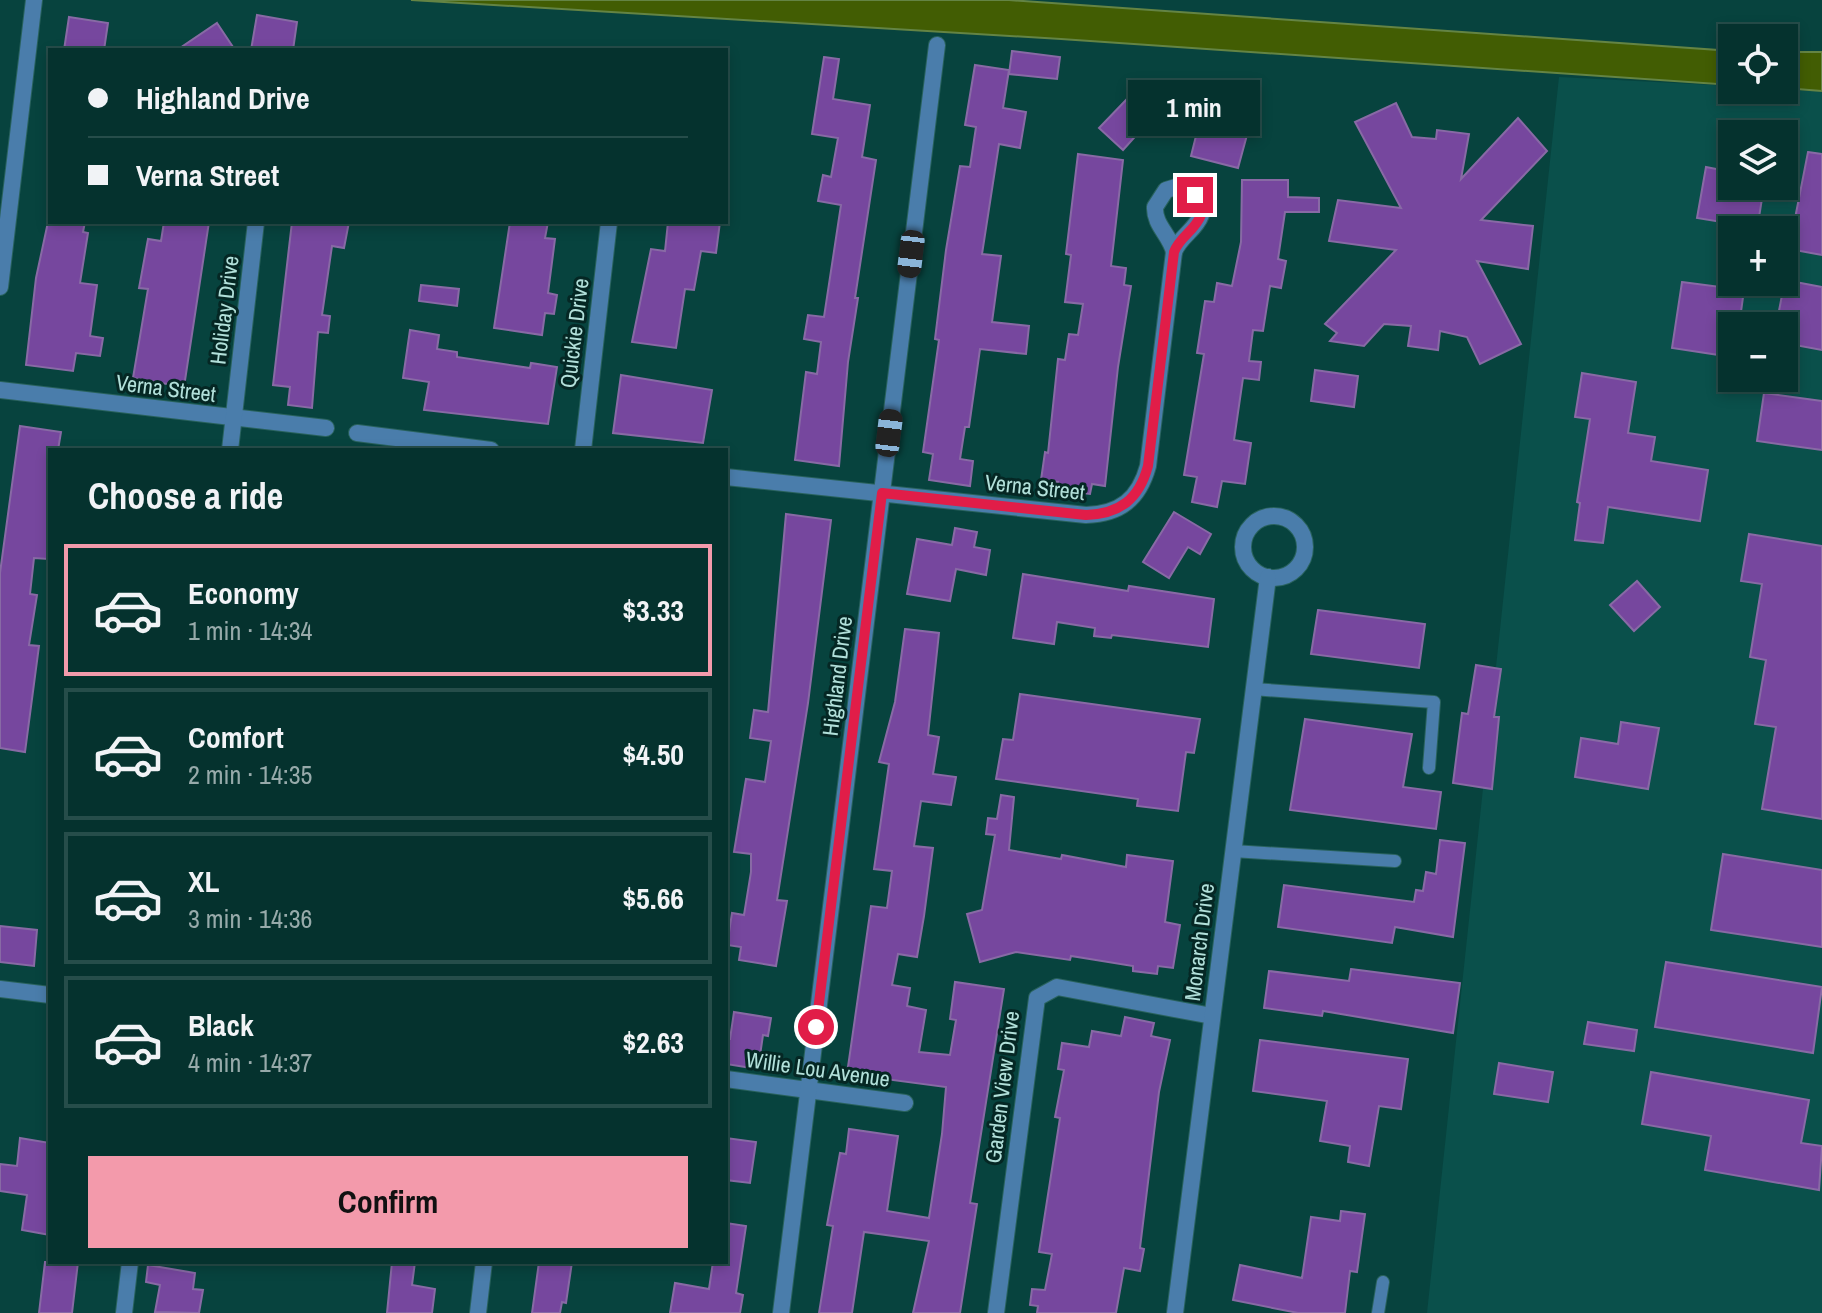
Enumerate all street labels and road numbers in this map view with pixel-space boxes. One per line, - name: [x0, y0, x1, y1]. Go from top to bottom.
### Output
- street label: Holiday Drive: [202, 254, 246, 366]
- street label: Quickie Drive: [552, 276, 596, 390]
- street label: Verna Street: [114, 367, 218, 409]
- street label: Verna Street: [984, 467, 1086, 507]
- street label: Highland Drive: [815, 614, 859, 738]
- street label: Monarch Drive: [1177, 881, 1221, 1003]
- street label: Garden View Drive: [978, 1009, 1026, 1165]
- street label: Willie Lou Avenue: [744, 1044, 892, 1094]

